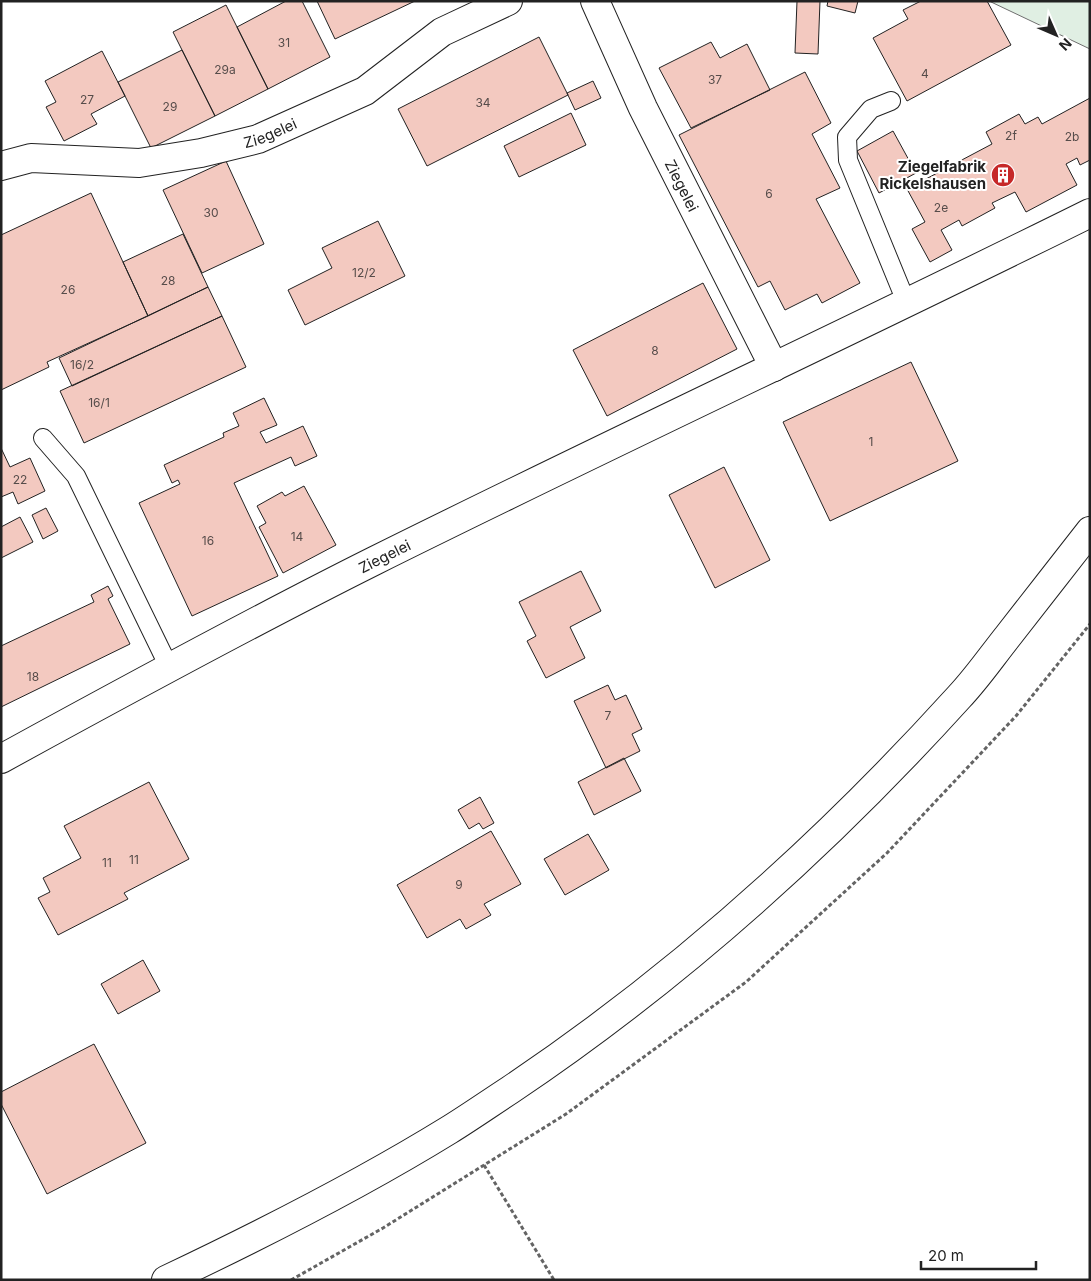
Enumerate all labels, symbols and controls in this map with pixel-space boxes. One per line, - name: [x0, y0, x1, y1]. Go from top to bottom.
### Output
- north arrow: [1031, 10, 1081, 60]
- house number: 31: [278, 35, 290, 50]
- text: N: [1056, 35, 1075, 54]
- house number: 29a: [214, 62, 236, 77]
- house number: 4: [921, 66, 929, 81]
- house number: 37: [708, 72, 722, 87]
- house number: 27: [80, 92, 94, 107]
- house number: 34: [475, 95, 491, 110]
- house number: 29: [163, 99, 177, 114]
- street label: Ziegelei: [242, 113, 300, 152]
- house number: 2f: [1005, 128, 1017, 143]
- house number: 2b: [1065, 129, 1079, 144]
- street label: Ziegelei: [661, 156, 703, 215]
- place label: Ziegelfabrik Rickelshausen: [879, 157, 986, 193]
- building icon: Ziegelfabrik Rickelshausen: [990, 162, 1016, 188]
- house number: 6: [765, 186, 773, 201]
- house number: 2e: [934, 200, 948, 215]
- house number: 30: [204, 205, 218, 220]
- house number: 12/2: [352, 265, 376, 280]
- house number: 28: [161, 273, 175, 288]
- house number: 26: [61, 282, 75, 297]
- house number: 8: [651, 343, 659, 358]
- house number: 16/2: [70, 357, 94, 372]
- house number: 16/1: [88, 395, 110, 410]
- house number: 1: [869, 434, 873, 449]
- house number: 22: [13, 472, 27, 487]
- house number: 14: [291, 529, 304, 544]
- house number: 16: [202, 533, 214, 548]
- street label: Ziegelei: [355, 535, 414, 577]
- house number: 18: [27, 669, 39, 684]
- house number: 7: [605, 708, 612, 723]
- house number: 11: [129, 852, 139, 867]
- house number: 11: [102, 855, 112, 870]
- house number: 9: [455, 877, 463, 892]
- scale bar: [921, 1238, 1036, 1270]
- text: 20 m: [928, 1246, 964, 1265]

